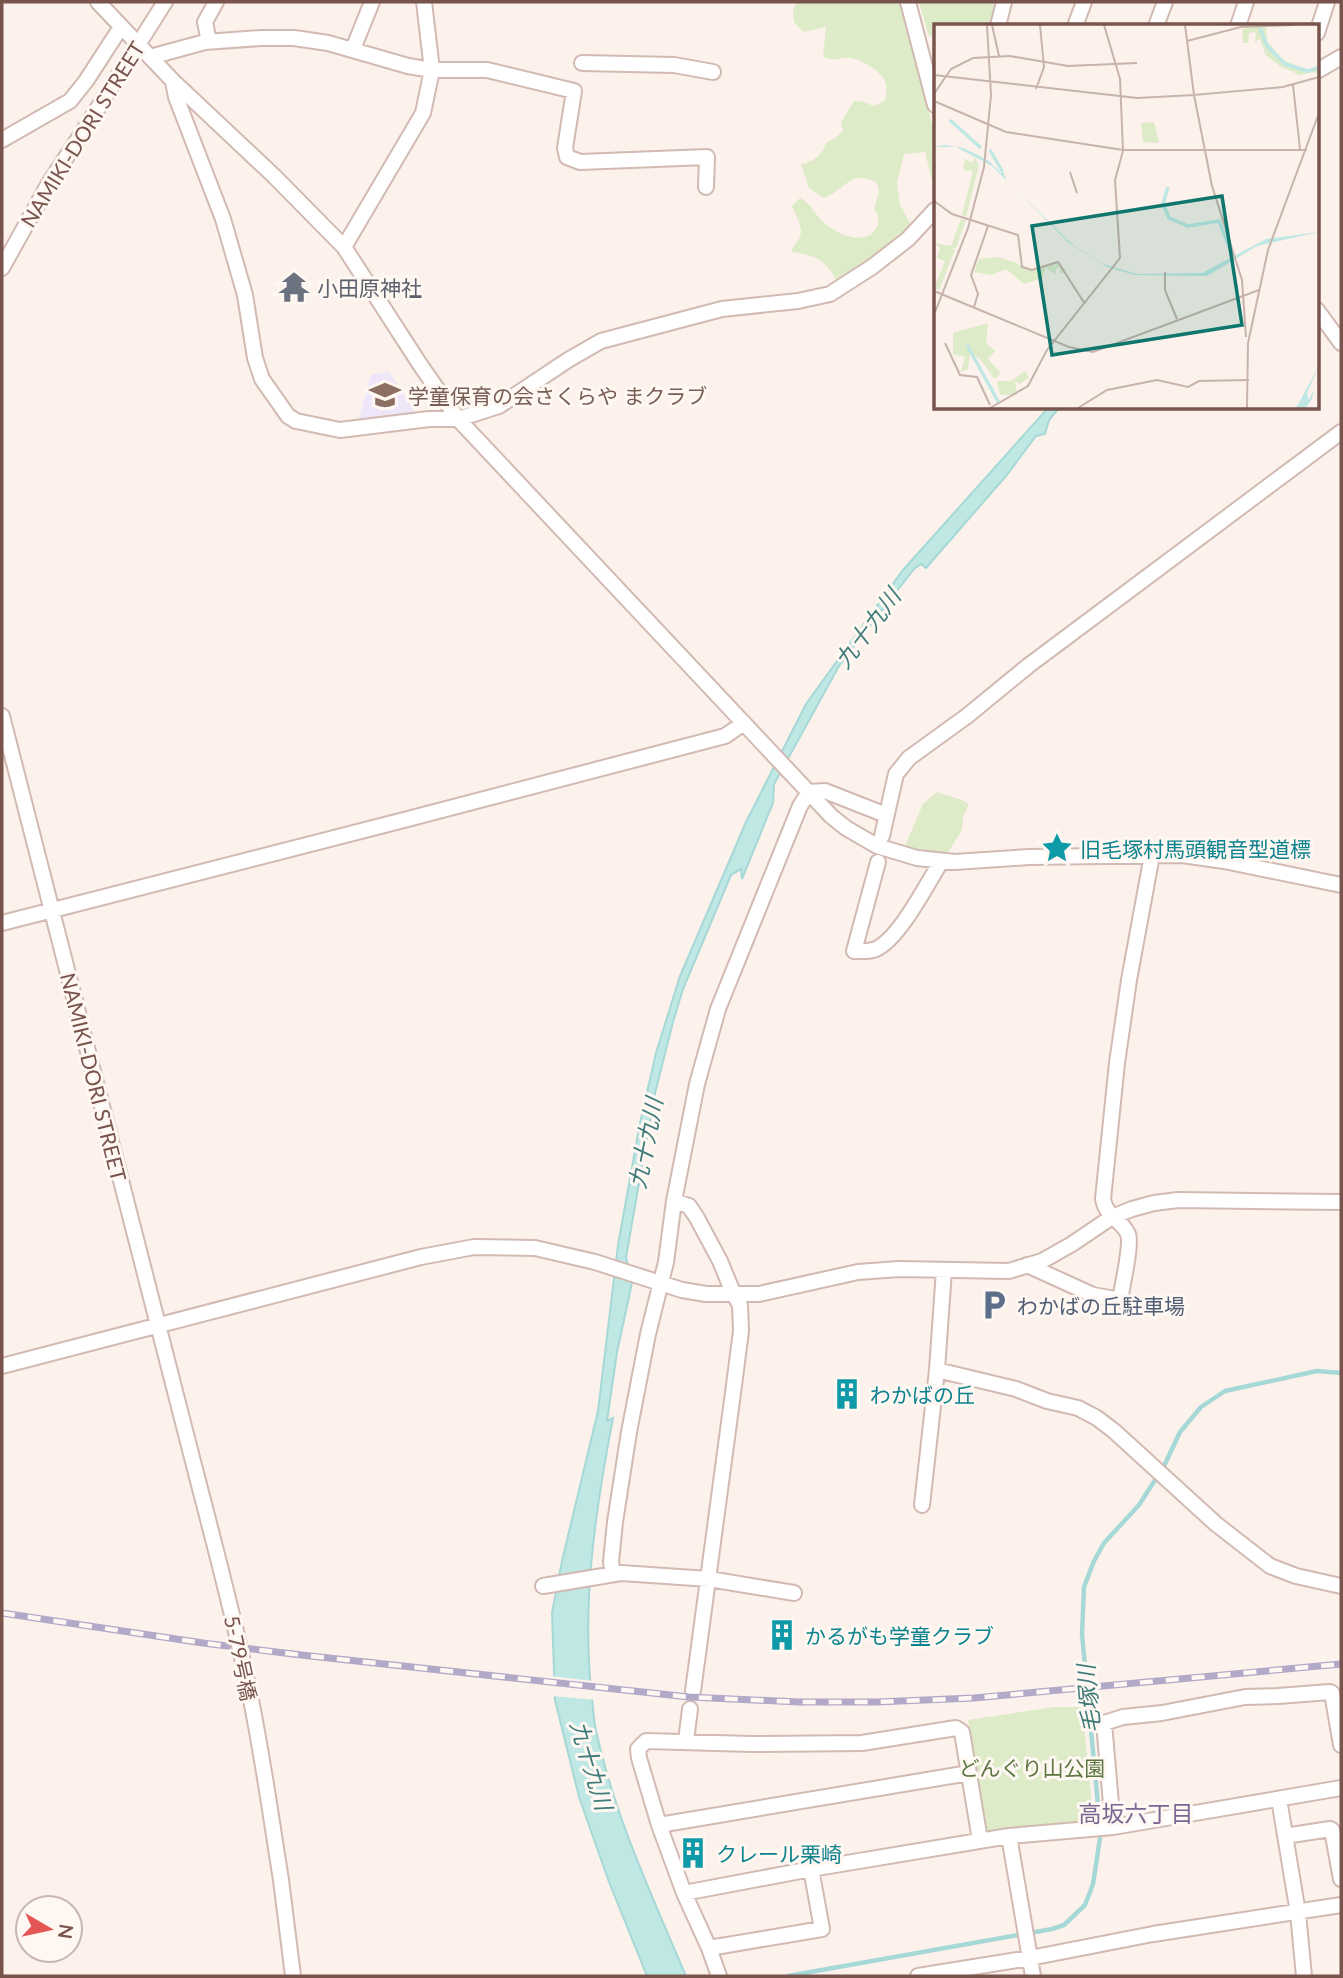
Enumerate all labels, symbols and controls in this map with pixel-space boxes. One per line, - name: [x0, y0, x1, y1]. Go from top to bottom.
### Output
- inset map: [934, 24, 1318, 410]
- street label: NAMIKI-DORI STREET: [15, 36, 150, 231]
- temple icon: 小田原神社: [277, 270, 311, 304]
- place label: 小田原神社: [317, 275, 422, 300]
- school or university icon: 学童保育の会さくらや まクラブ: [368, 378, 402, 412]
- place label: 学童保育の会さくらや まクラブ: [408, 383, 707, 408]
- water label: 九十九川: [828, 580, 908, 673]
- place icon: 旧毛塚村馬頭観音型道標: [1040, 831, 1074, 865]
- place label: 旧毛塚村馬頭観音型道標: [1080, 836, 1311, 861]
- street label: NAMIKI-DORI STREET: [56, 970, 132, 1184]
- water label: 九十九川: [622, 1092, 668, 1191]
- parking icon: わかばの丘駐車場: [977, 1288, 1011, 1322]
- place label: わかばの丘駐車場: [1017, 1293, 1185, 1318]
- building icon: わかばの丘: [830, 1377, 864, 1411]
- place label: わかばの丘: [870, 1382, 975, 1407]
- street label: 5-79号橋: [220, 1613, 262, 1703]
- building icon: かるがも学童クラブ: [765, 1618, 799, 1652]
- place label: かるがも学童クラブ: [805, 1623, 994, 1648]
- water label: 毛塚川: [1071, 1660, 1105, 1735]
- water label: 九十九川: [565, 1717, 620, 1816]
- park label: どんぐり山公園: [959, 1755, 1106, 1780]
- district label: 高坂六丁目: [1079, 1799, 1194, 1827]
- building icon: クレール栗崎: [676, 1836, 710, 1870]
- place label: クレール栗崎: [716, 1841, 842, 1866]
- north arrow: [14, 1894, 84, 1964]
- text: N: [54, 1923, 79, 1941]

